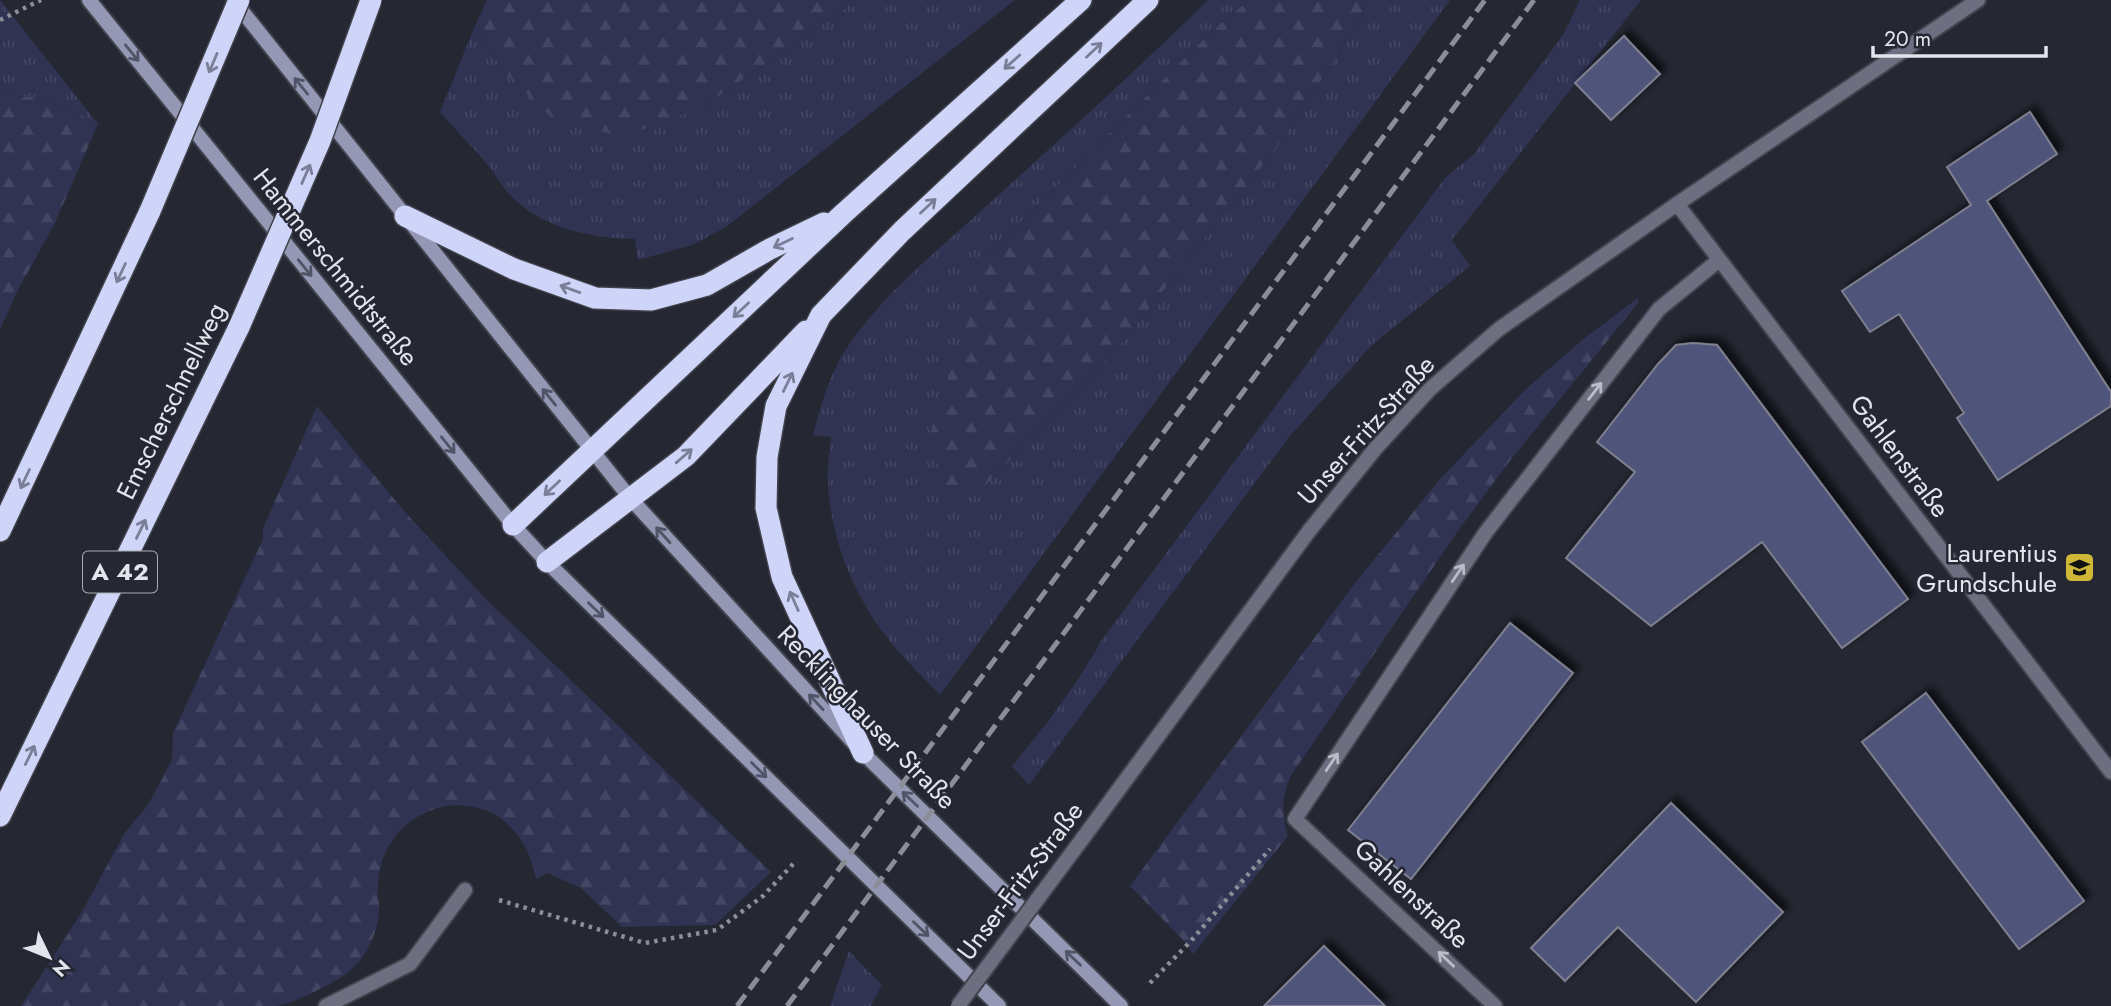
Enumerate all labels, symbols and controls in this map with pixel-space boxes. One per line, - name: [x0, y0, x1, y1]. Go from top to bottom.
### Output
- scale bar: [1873, 14, 2046, 58]
- text: 20 m: [1884, 24, 1931, 54]
- one-way arrow: [1086, 42, 1103, 59]
- one-way arrow: [124, 44, 140, 62]
- one-way arrow: [206, 52, 219, 73]
- one-way arrow: [1003, 54, 1021, 70]
- one-way arrow: [294, 77, 309, 95]
- street label: Hammerschmidtstraße: [244, 160, 428, 374]
- one-way arrow: [300, 164, 313, 186]
- one-way arrow: [919, 198, 937, 214]
- one-way arrow: [773, 236, 794, 250]
- one-way arrow: [298, 259, 313, 277]
- one-way arrow: [114, 262, 128, 283]
- one-way arrow: [559, 282, 581, 295]
- street label: Emscherschnellweg: [107, 296, 235, 506]
- one-way arrow: [733, 301, 750, 318]
- street label: Unser-Fritz-Straße: [1288, 347, 1444, 513]
- one-way arrow: [782, 372, 796, 393]
- one-way arrow: [1588, 382, 1603, 401]
- street label: Gahlenstraße: [1841, 386, 1959, 526]
- one-way arrow: [541, 388, 556, 407]
- one-way arrow: [441, 436, 456, 454]
- one-way arrow: [675, 448, 693, 464]
- one-way arrow: [17, 468, 31, 489]
- one-way arrow: [544, 479, 561, 496]
- one-way arrow: [134, 519, 148, 540]
- one-way arrow: [655, 526, 671, 544]
- place label: Laurentius Grundschule: [1916, 534, 2057, 602]
- school or university icon: Laurentius Grundschule: [2063, 551, 2097, 585]
- road number: A 42: [83, 552, 157, 592]
- one-way arrow: [1452, 563, 1466, 583]
- one-way arrow: [787, 591, 800, 612]
- one-way arrow: [587, 602, 604, 619]
- street label: Recklinghauser Straße: [769, 616, 965, 818]
- one-way arrow: [808, 694, 825, 711]
- one-way arrow: [24, 745, 37, 766]
- one-way arrow: [1325, 753, 1340, 772]
- one-way arrow: [750, 761, 767, 778]
- one-way arrow: [902, 791, 919, 808]
- street label: Unser-Fritz-Straße: [948, 794, 1092, 968]
- street label: Gahlenstraße: [1346, 830, 1478, 958]
- one-way arrow: [912, 921, 929, 938]
- north arrow: [14, 922, 84, 992]
- one-way arrow: [1064, 950, 1081, 967]
- one-way arrow: [1437, 951, 1454, 968]
- text: N: [46, 954, 76, 983]

